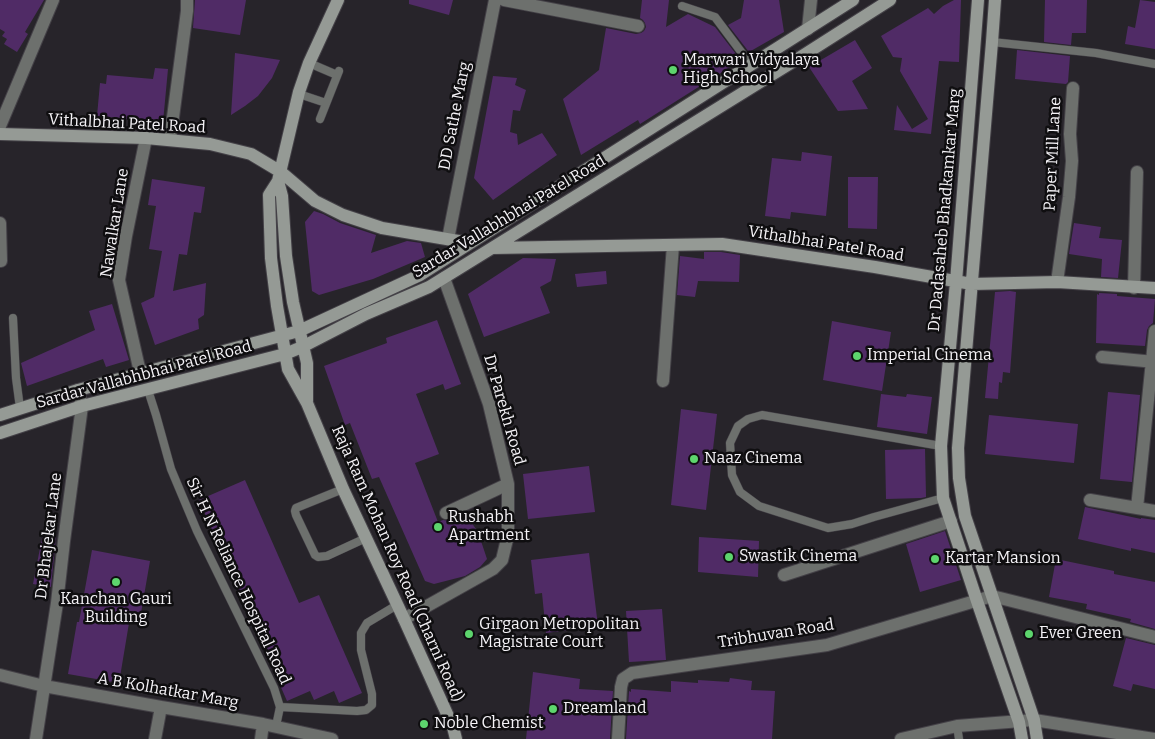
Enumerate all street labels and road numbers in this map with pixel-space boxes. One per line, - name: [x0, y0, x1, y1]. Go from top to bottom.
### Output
- street label: DD Sathe Marg: [435, 60, 475, 172]
- street label: Dr Dadasaheb Bhadkamkar Marg: [925, 88, 965, 332]
- street label: Paper Mill Lane: [1040, 96, 1066, 212]
- street label: Vithalbhai Patel Road: [48, 110, 206, 138]
- street label: Sardar Vallabhbhai Patel Road: [409, 152, 609, 282]
- street label: Nawalkar Lane: [97, 167, 133, 279]
- street label: Vithalbhai Patel Road: [747, 222, 905, 266]
- street label: Sardar Vallabhbhai Patel Road: [34, 337, 254, 413]
- street label: Dr Parekh Road: [479, 352, 529, 468]
- street label: Raja Ram Mohan Roy Road (Charni Road): [327, 423, 467, 705]
- street label: Dr Bhajekar Lane: [32, 472, 66, 600]
- street label: Sir H N Reliance Hospital Road: [181, 474, 295, 688]
- street label: Tribhuvan Road: [717, 615, 835, 653]
- street label: A B Kolhatkar Marg: [96, 669, 240, 713]

